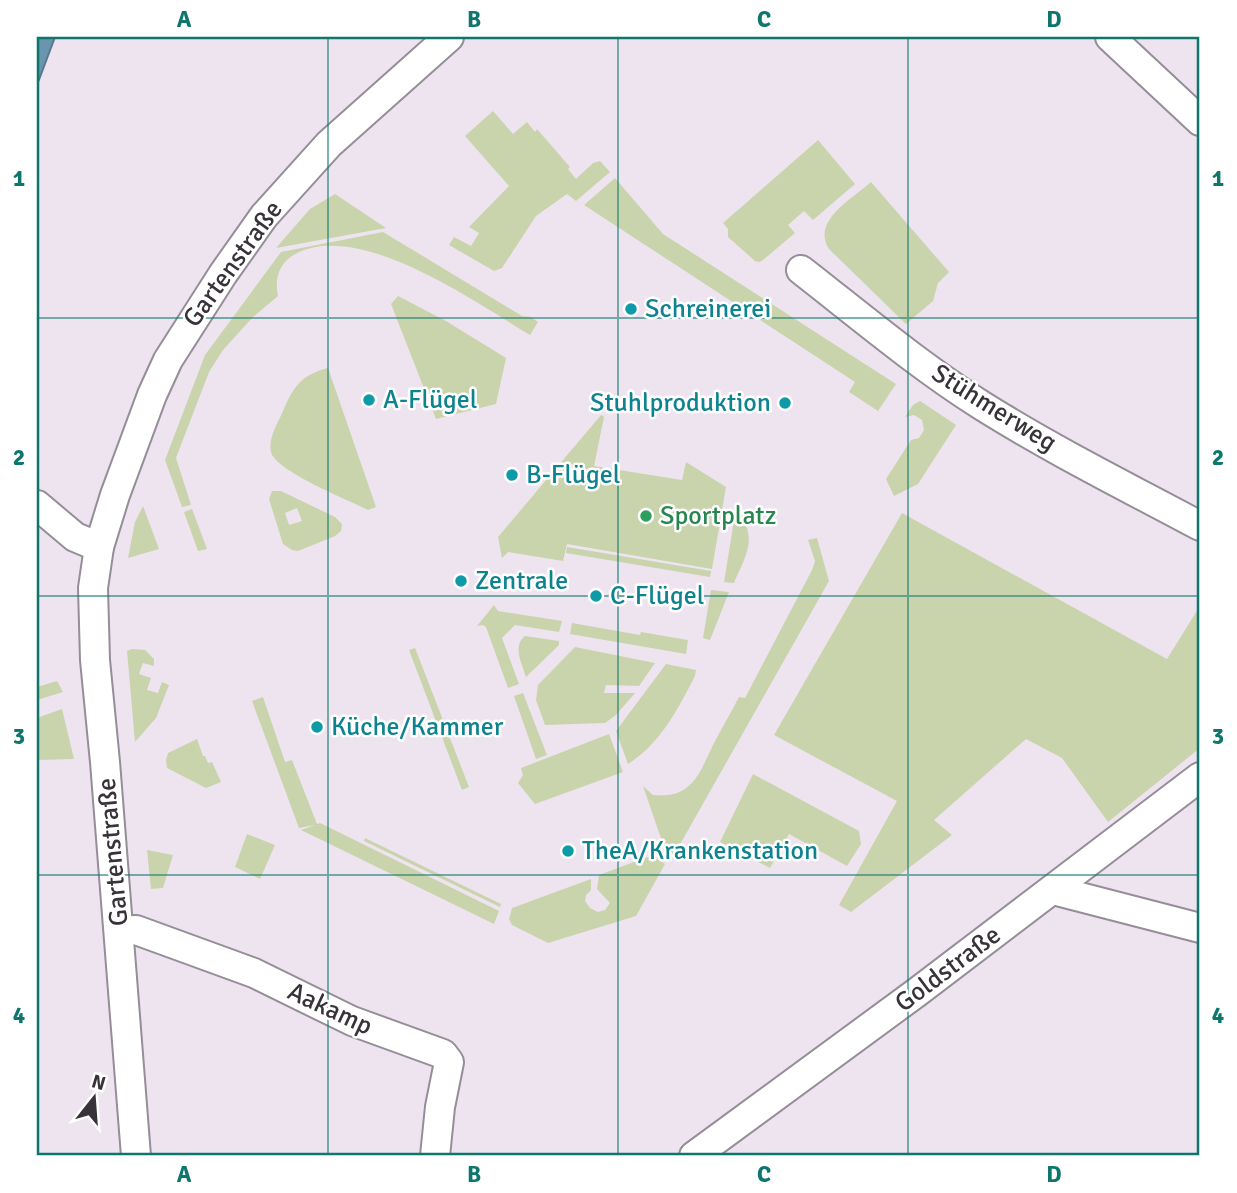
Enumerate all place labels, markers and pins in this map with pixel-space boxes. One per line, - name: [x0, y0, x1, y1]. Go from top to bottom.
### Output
- place label: Schreinerei: [645, 293, 771, 325]
- marker: Schreinerei: [623, 301, 639, 317]
- place label: A-Flügel: [383, 384, 478, 416]
- place label: Stuhlproduktion: [590, 387, 771, 419]
- marker: A-Flügel: [361, 392, 377, 408]
- marker: Stuhlproduktion: [777, 395, 793, 411]
- place label: B-Flügel: [526, 459, 620, 491]
- marker: B-Flügel: [504, 467, 520, 483]
- place label: Sportplatz: [660, 500, 776, 532]
- marker: Sportplatz: [638, 508, 654, 524]
- place label: Zentrale: [475, 565, 568, 597]
- marker: Zentrale: [453, 573, 469, 589]
- place label: C-Flügel: [610, 580, 704, 612]
- marker: C-Flügel: [588, 588, 604, 604]
- place label: Küche/Kammer: [331, 711, 504, 743]
- marker: Küche/Kammer: [309, 719, 325, 735]
- place label: TheA/Krankenstation: [582, 835, 818, 867]
- marker: TheA/Krankenstation: [560, 843, 576, 859]

